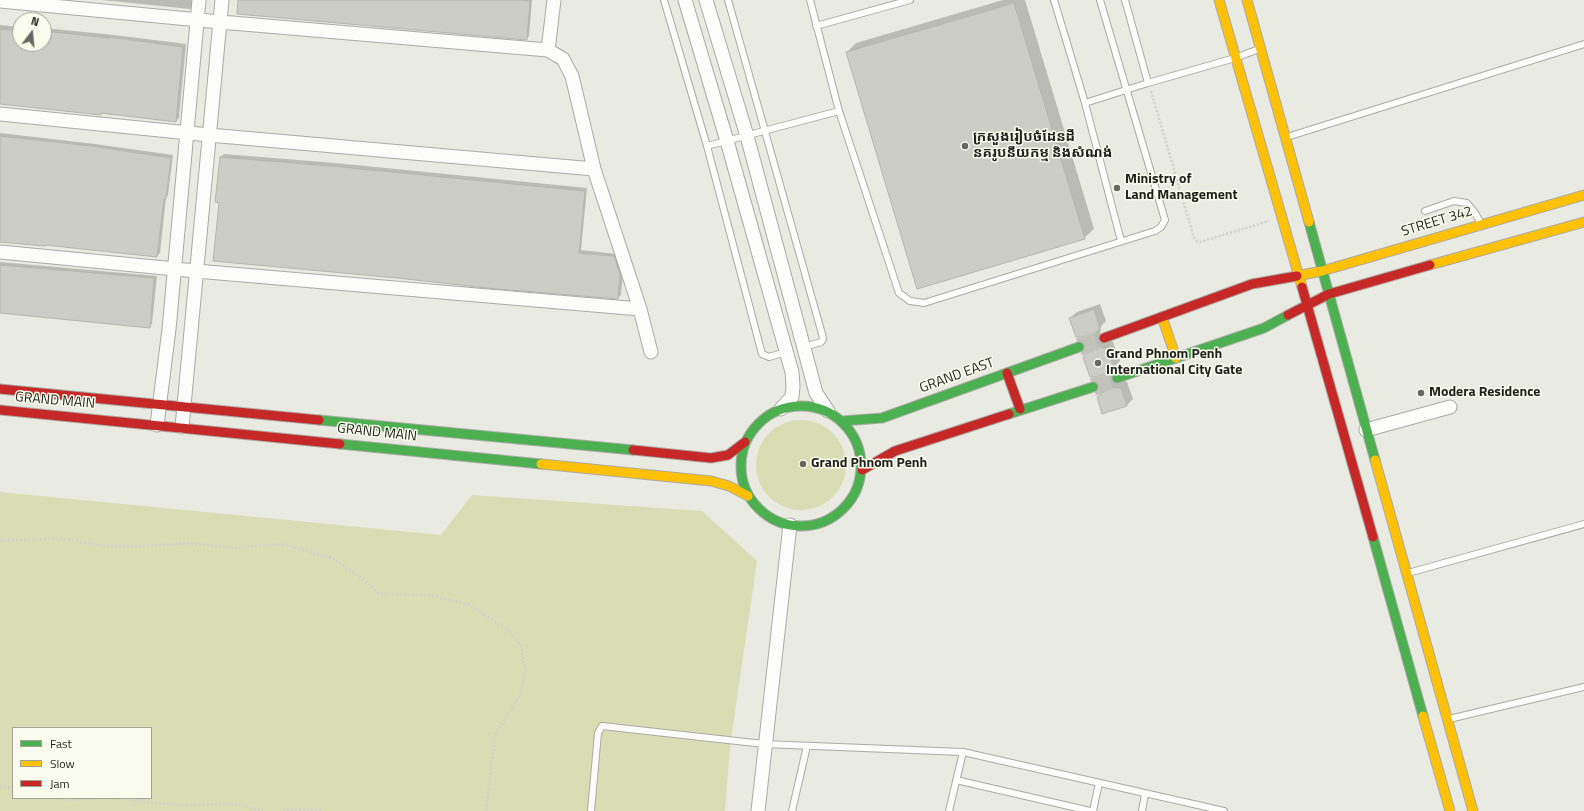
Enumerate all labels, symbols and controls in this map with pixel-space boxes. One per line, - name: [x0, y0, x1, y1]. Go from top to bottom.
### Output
- north arrow: [12, 12, 52, 52]
- text: N: [29, 13, 41, 30]
- place label: ក្រសួងរៀបចំដែនដី នគរូបនីយកម្ម និងសំណង់: [973, 130, 1112, 162]
- marker: ក្រសួងរៀបចំដែនដី នគរូបនីយកម្ម និងសំណង់: [960, 141, 970, 151]
- place label: Ministry of Land Management: [1125, 172, 1238, 204]
- marker: Ministry of Land Management: [1112, 183, 1122, 193]
- street label: STREET 342: [1400, 203, 1474, 241]
- place label: Grand Phnom Penh International City Gate: [1106, 347, 1242, 380]
- street label: GRAND EAST: [917, 355, 997, 397]
- marker: Grand Phnom Penh International City Gate: [1093, 358, 1103, 368]
- place label: Modera Residence: [1429, 385, 1540, 401]
- marker: Modera Residence: [1416, 388, 1426, 398]
- street label: GRAND MAIN: [14, 389, 96, 413]
- street label: GRAND MAIN: [336, 420, 418, 446]
- place label: Grand Phnom Penh: [811, 456, 927, 472]
- marker: Grand Phnom Penh: [798, 459, 808, 469]
- legend: [12, 727, 152, 799]
- text: Fast: [50, 734, 72, 753]
- text: Slow: [50, 754, 75, 773]
- text: Jam: [50, 774, 70, 793]

